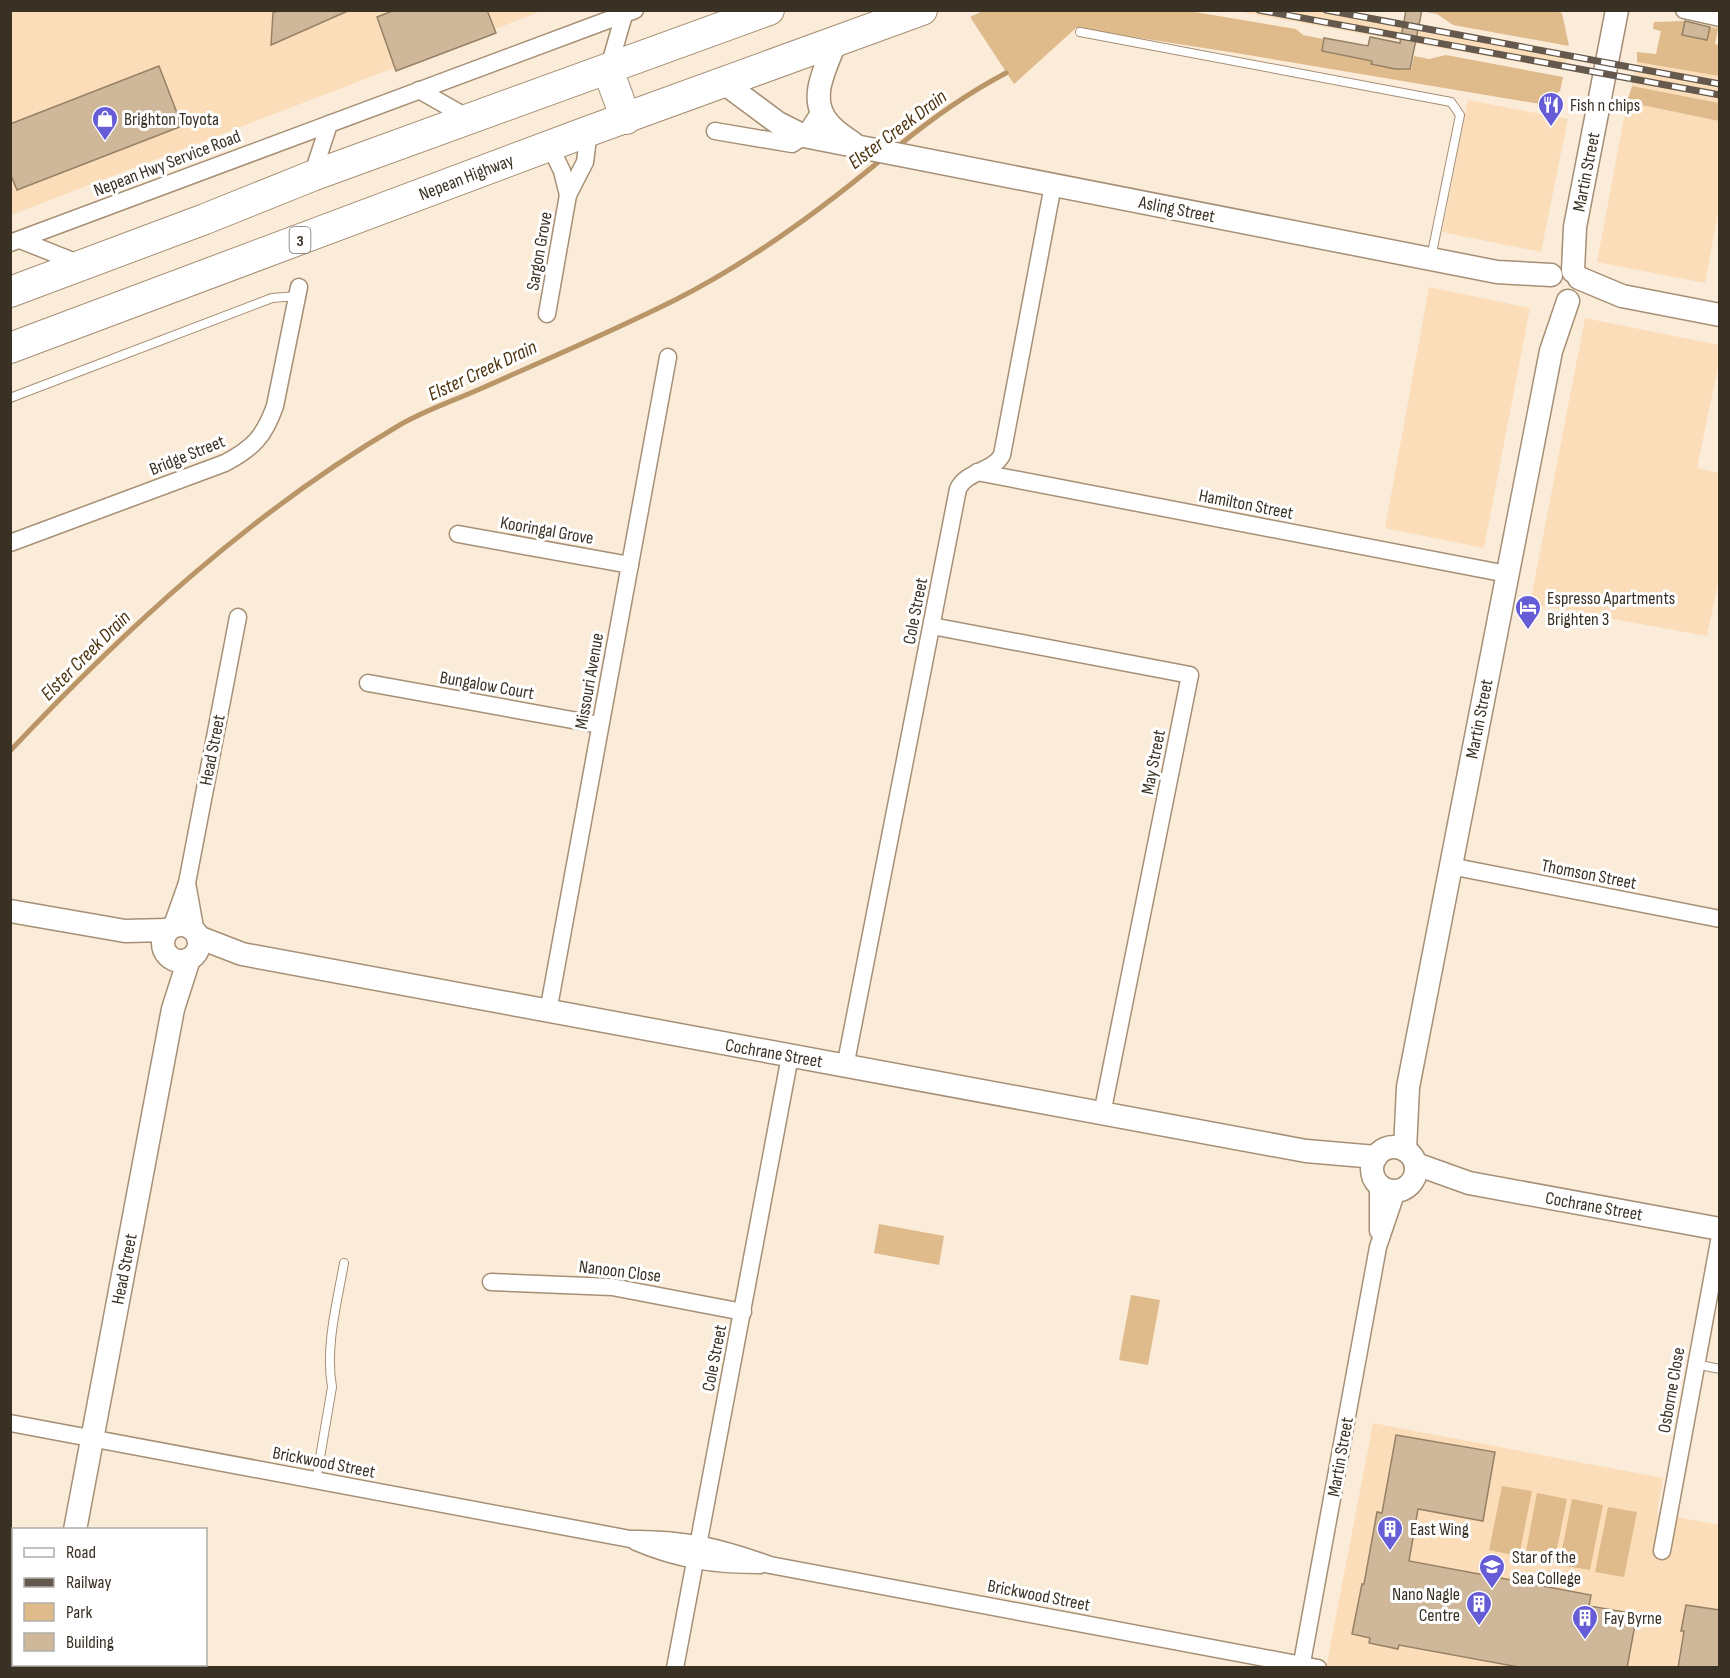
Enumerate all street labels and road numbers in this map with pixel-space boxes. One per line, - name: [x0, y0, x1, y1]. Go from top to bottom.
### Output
- street label: Nepean Hwy Service Road: [91, 126, 244, 201]
- street label: Martin Street: [1569, 130, 1605, 214]
- street label: Nepean Highway: [416, 150, 516, 205]
- street label: Asling Street: [1136, 192, 1217, 227]
- street label: Sargon Grove: [522, 210, 557, 292]
- road number: 3: [290, 227, 310, 253]
- street label: Bridge Street: [147, 431, 228, 480]
- street label: Hamilton Street: [1197, 485, 1295, 524]
- street label: Kooringal Grove: [499, 512, 595, 549]
- street label: Cole Street: [899, 575, 932, 646]
- street label: Missouri Avenue: [571, 631, 608, 731]
- street label: Bungalow Court: [438, 667, 536, 704]
- street label: Martin Street: [1462, 677, 1498, 761]
- street label: Head Street: [195, 712, 230, 787]
- street label: May Street: [1137, 728, 1170, 796]
- street label: Thomson Street: [1540, 855, 1639, 894]
- street label: Cochrane Street: [724, 1035, 825, 1072]
- street label: Cochrane Street: [1544, 1188, 1645, 1225]
- street label: Head Street: [107, 1231, 142, 1306]
- street label: Nanoon Close: [578, 1256, 662, 1287]
- street label: Cole Street: [698, 1322, 731, 1393]
- street label: Osborne Close: [1654, 1346, 1689, 1435]
- street label: Martin Street: [1323, 1415, 1358, 1498]
- street label: Brickwood Street: [271, 1442, 377, 1483]
- street label: Brickwood Street: [986, 1575, 1092, 1616]

